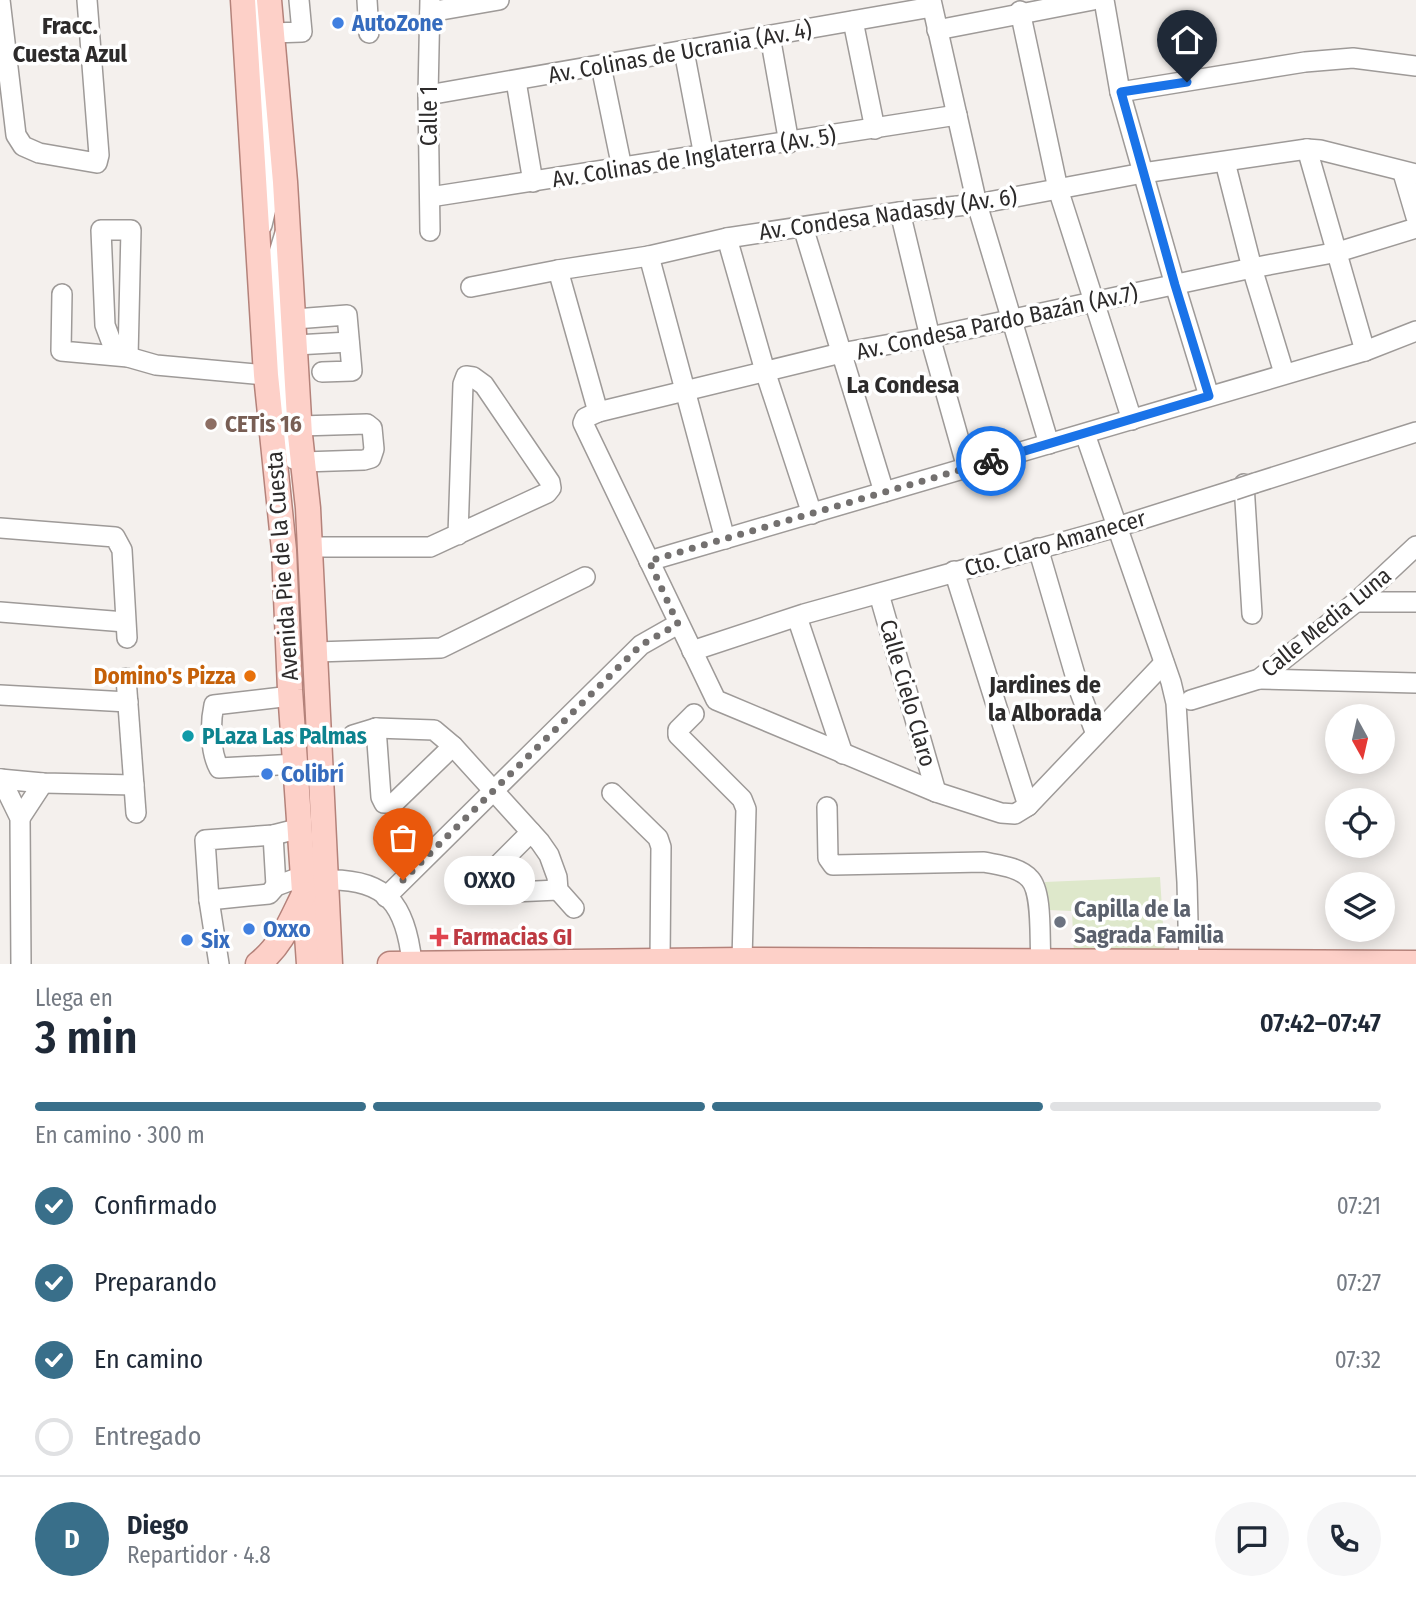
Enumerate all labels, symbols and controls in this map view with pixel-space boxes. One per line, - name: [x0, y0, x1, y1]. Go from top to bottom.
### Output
- place label: AutoZone: [351, 9, 444, 37]
- pin: [1157, 10, 1217, 82]
- district label: Fracc. Cuesta Azul: [13, 12, 128, 68]
- marker: AutoZone: [330, 15, 346, 31]
- street label: Av. Colinas de Ucrania (Av. 4): [546, 15, 814, 89]
- icon: home: [1168, 21, 1206, 59]
- street label: Calle 1: [415, 86, 443, 146]
- street label: Av. Colinas de Inglaterra (Av. 5): [550, 121, 838, 193]
- street label: Av. Condesa Nadasdy (Av. 6): [757, 182, 1019, 246]
- street label: Av. Condesa Pardo Bazán (Av.7): [854, 278, 1140, 366]
- district label: La Condesa: [846, 371, 960, 399]
- place label: CETis 16: [225, 410, 302, 438]
- marker: CETis 16: [203, 416, 219, 432]
- courier: [956, 426, 1026, 496]
- icon: bike: [972, 442, 1010, 480]
- street label: Avenida Pie de la Cuesta: [260, 450, 304, 682]
- street label: Cto. Claro Amanecer: [961, 504, 1149, 582]
- street label: Calle Media Luna: [1255, 561, 1397, 683]
- street label: Calle Cielo Claro: [874, 616, 942, 770]
- place label: Domino's Pizza: [94, 662, 236, 690]
- marker: Domino's Pizza: [242, 668, 258, 684]
- district label: Jardines de la Alborada: [988, 671, 1102, 727]
- north arrow: [1325, 704, 1395, 774]
- map controls: [1325, 704, 1395, 942]
- place label: PLaza Las Palmas: [202, 722, 367, 750]
- marker: PLaza Las Palmas: [180, 728, 196, 744]
- place label: Colibrí: [281, 760, 344, 788]
- marker: Colibrí: [259, 766, 275, 782]
- button: locate: [1325, 788, 1395, 858]
- pin: [373, 808, 433, 880]
- icon: bag: [384, 819, 422, 857]
- callout: OXXO: [445, 856, 536, 904]
- text: OXXO: [463, 866, 516, 894]
- button: layers: [1325, 872, 1395, 942]
- place label: Capilla de la Sagrada Familia: [1074, 895, 1224, 949]
- marker: Capilla de la Sagrada Familia: [1052, 914, 1068, 930]
- place label: Oxxo: [263, 915, 311, 943]
- marker: Oxxo: [241, 921, 257, 937]
- place label: Farmacias GI: [453, 923, 573, 951]
- place label: Six: [201, 926, 231, 954]
- marker: Farmacias GI: [431, 929, 447, 945]
- marker: Six: [179, 932, 195, 948]
- text: Llega en: [35, 984, 113, 1012]
- text: 07:42–07:47: [1260, 1008, 1381, 1039]
- text: 3 min: [35, 1010, 138, 1065]
- text: En camino · 300 m: [35, 1121, 205, 1149]
- icon: check: [35, 1187, 73, 1225]
- text: Confirmado: [94, 1190, 217, 1221]
- text: 07:21: [1337, 1192, 1381, 1220]
- icon: check: [35, 1264, 73, 1302]
- text: Preparando: [94, 1267, 217, 1298]
- text: 07:27: [1336, 1269, 1381, 1297]
- icon: check: [35, 1341, 73, 1379]
- text: En camino: [94, 1344, 203, 1375]
- text: 07:32: [1335, 1346, 1381, 1374]
- text: Entregado: [94, 1421, 201, 1452]
- button: chat: [1215, 1502, 1289, 1576]
- button: phone: [1307, 1502, 1381, 1576]
- text: Diego: [127, 1510, 189, 1541]
- text: D: [64, 1524, 80, 1555]
- text: Repartidor · 4.8: [127, 1541, 271, 1569]

